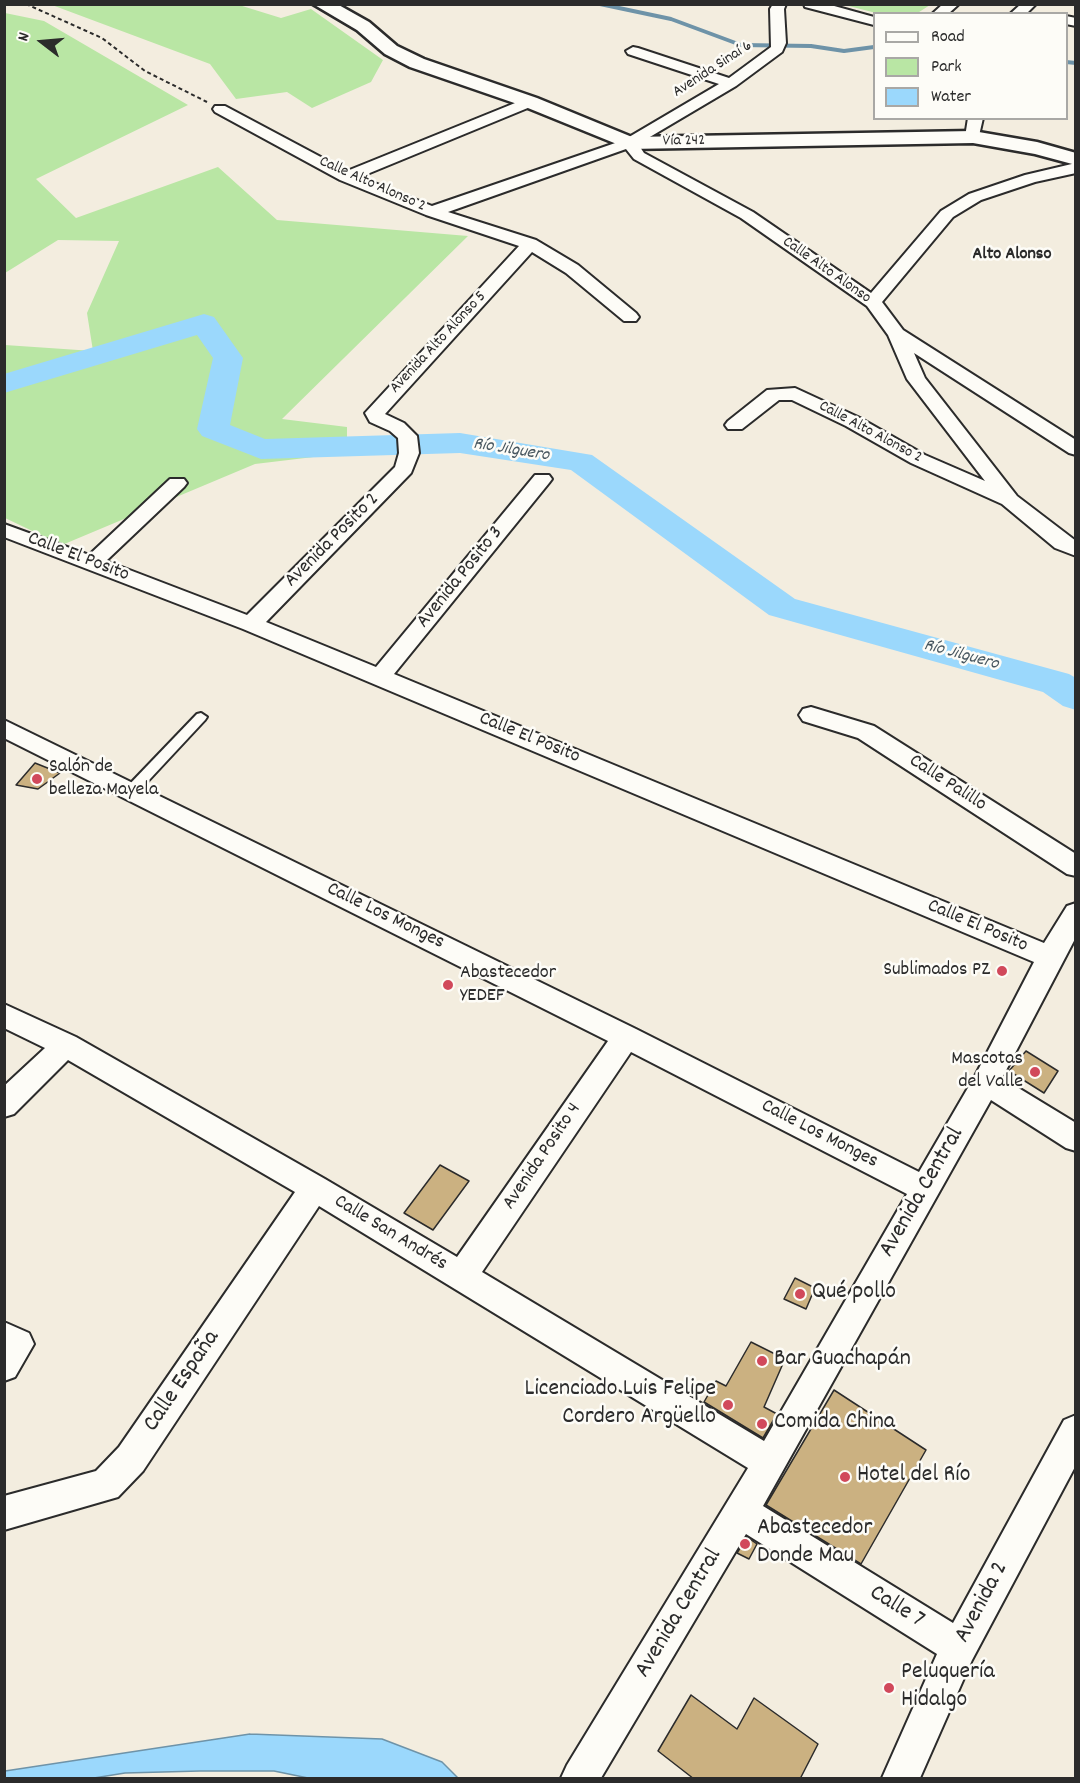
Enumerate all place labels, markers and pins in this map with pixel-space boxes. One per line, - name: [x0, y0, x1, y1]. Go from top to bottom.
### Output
- place label: Salón de belleza Mayela: [49, 756, 158, 803]
- marker: Salón de belleza Mayela: [30, 772, 44, 786]
- place label: Sublimados PZ: [883, 959, 990, 983]
- place label: Abastecedor YEDEF: [460, 962, 556, 1009]
- marker: Sublimados PZ: [995, 964, 1009, 978]
- marker: Abastecedor YEDEF: [441, 978, 455, 992]
- place label: Mascotas del Valle: [951, 1048, 1023, 1095]
- marker: Mascotas del Valle: [1028, 1065, 1042, 1079]
- place label: Qué pollo: [812, 1280, 896, 1308]
- marker: Qué pollo: [793, 1287, 807, 1301]
- place label: Bar Guachapán: [774, 1347, 911, 1375]
- marker: Bar Guachapán: [755, 1354, 769, 1368]
- place label: Licenciado Luis Felipe Cordero Argüello: [525, 1377, 716, 1433]
- marker: Licenciado Luis Felipe Cordero Argüello: [721, 1398, 735, 1412]
- place label: Comida China: [774, 1410, 895, 1438]
- marker: Comida China: [755, 1417, 769, 1431]
- place label: Hotel del Río: [857, 1463, 970, 1491]
- marker: Hotel del Río: [838, 1470, 852, 1484]
- place label: Abastecedor Donde Mau: [757, 1516, 872, 1572]
- marker: Abastecedor Donde Mau: [738, 1537, 752, 1551]
- place label: Peluquería Hidalgo: [901, 1660, 995, 1716]
- marker: Peluquería Hidalgo: [882, 1681, 896, 1695]

